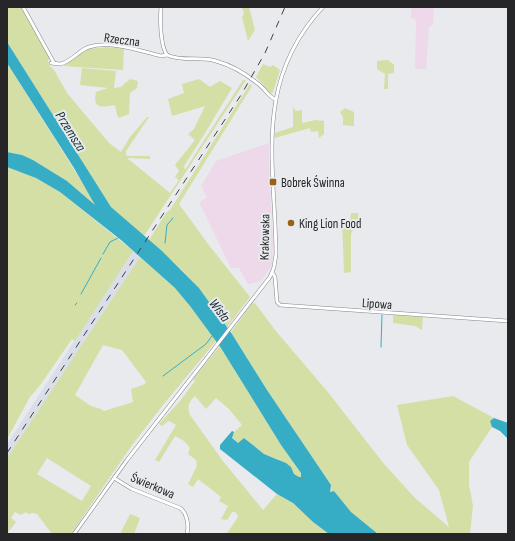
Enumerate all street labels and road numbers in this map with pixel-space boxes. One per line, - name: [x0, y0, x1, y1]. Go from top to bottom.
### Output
- street label: Rzeczna: [103, 30, 141, 50]
- street label: Krakowska: [257, 214, 273, 260]
- street label: Lipowa: [361, 295, 392, 313]
- street label: Świerkowa: [128, 469, 177, 502]

